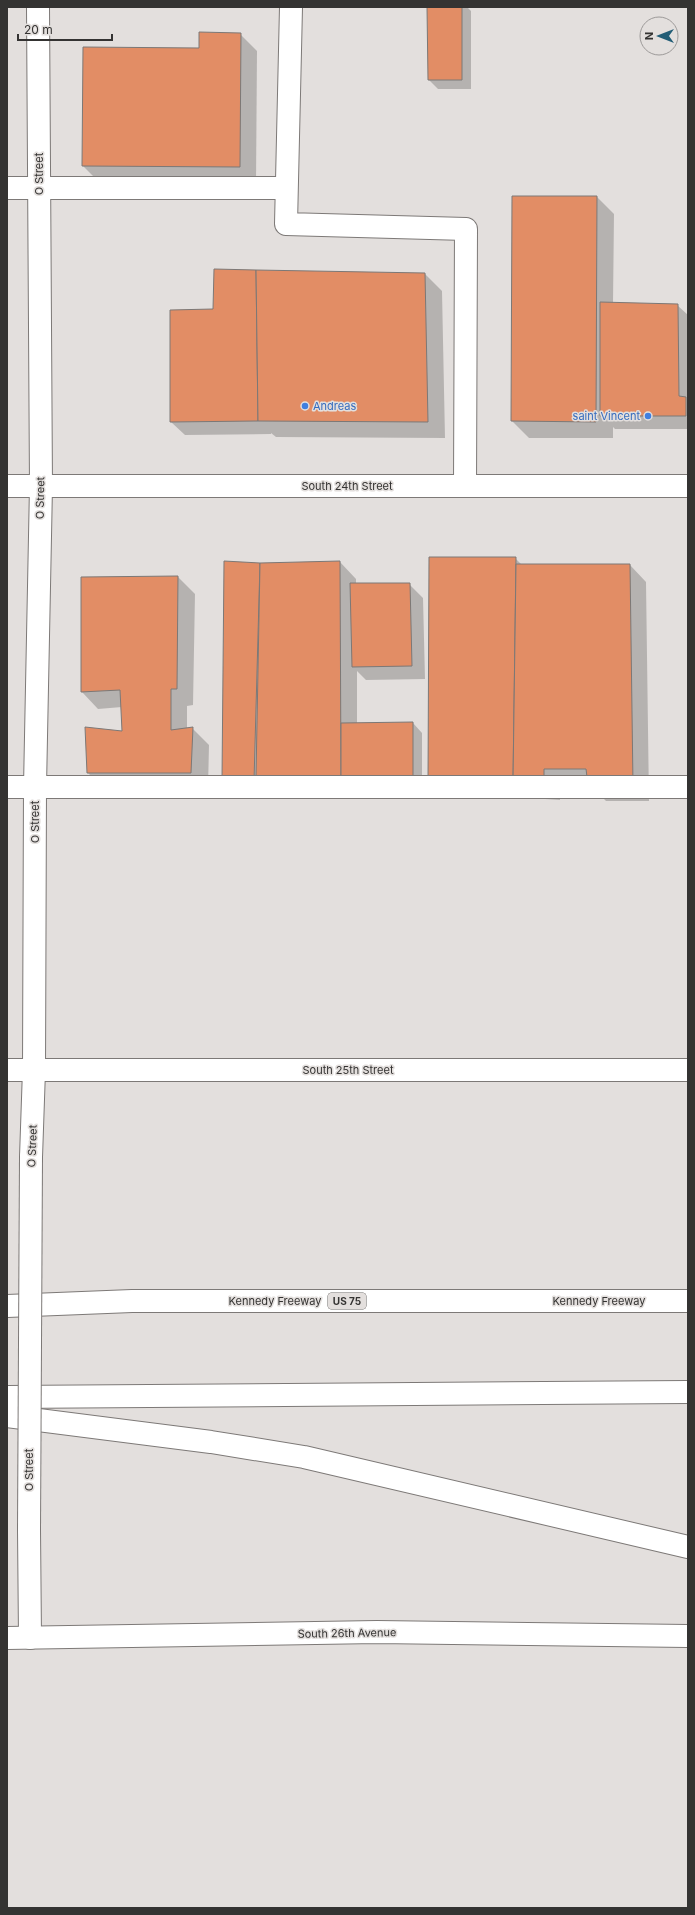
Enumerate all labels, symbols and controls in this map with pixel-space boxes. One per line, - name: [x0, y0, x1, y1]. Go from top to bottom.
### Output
- scale bar: [18, 16, 112, 42]
- north arrow: [639, 16, 679, 56]
- text: 20 m: [24, 22, 53, 37]
- text: N: [642, 32, 656, 40]
- street label: O Street: [32, 152, 46, 195]
- place label: Andreas: [313, 399, 356, 413]
- marker: Andreas: [300, 401, 310, 411]
- place label: saint Vincent: [573, 409, 640, 423]
- marker: saint Vincent: [643, 411, 653, 421]
- street label: O Street: [33, 476, 47, 519]
- street label: South 24th Street: [301, 479, 393, 493]
- street label: O Street: [28, 800, 42, 843]
- street label: South 25th Street: [303, 1063, 394, 1077]
- street label: O Street: [24, 1124, 40, 1168]
- road number: US 75: [328, 1293, 366, 1309]
- street label: Kennedy Freeway: [229, 1294, 321, 1308]
- street label: Kennedy Freeway: [553, 1294, 645, 1308]
- street label: O Street: [22, 1448, 36, 1491]
- street label: South 26th Avenue: [298, 1625, 396, 1641]

